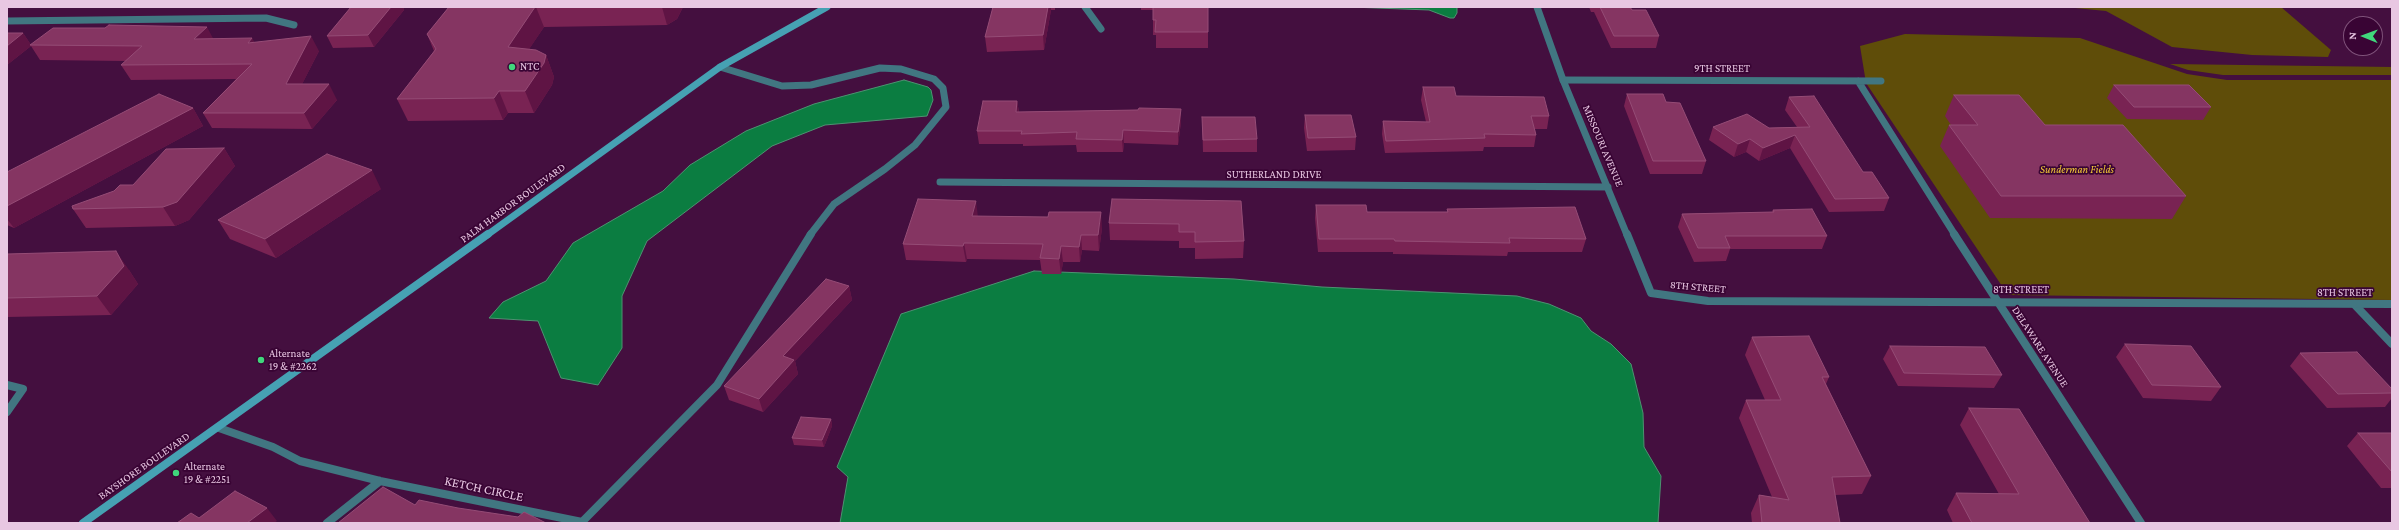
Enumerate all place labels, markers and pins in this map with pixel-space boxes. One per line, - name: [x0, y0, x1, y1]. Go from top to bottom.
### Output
- place label: NTC: [520, 60, 540, 74]
- marker: NTC: [507, 62, 517, 72]
- place label: Alternate 19 & #2262: [269, 347, 317, 373]
- marker: Alternate 19 & #2262: [256, 355, 266, 365]
- place label: Alternate 19 & #2251: [184, 460, 230, 486]
- marker: Alternate 19 & #2251: [171, 468, 181, 478]

